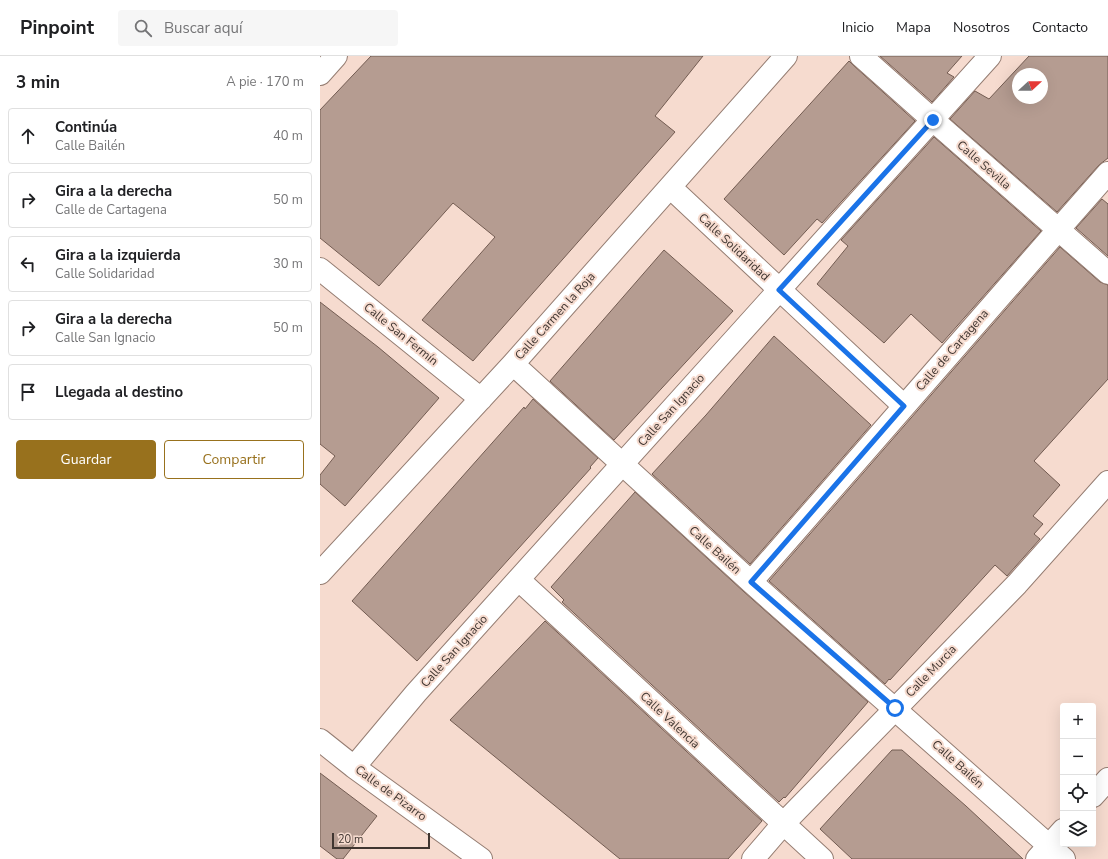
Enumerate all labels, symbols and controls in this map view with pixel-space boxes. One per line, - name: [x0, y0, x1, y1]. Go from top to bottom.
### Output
- search box: [118, 10, 398, 46]
- text: Pinpoint: [20, 15, 94, 41]
- icon: search: [132, 17, 154, 39]
- text: Buscar aquí: [164, 18, 242, 38]
- text: Inicio: [842, 18, 874, 37]
- text: Mapa: [896, 18, 931, 37]
- text: Nosotros: [953, 18, 1010, 37]
- text: Contacto: [1032, 18, 1088, 37]
- north arrow: [1012, 68, 1048, 104]
- text: 3 min: [16, 71, 60, 94]
- text: A pie · 170 m: [226, 73, 304, 91]
- route end: [924, 111, 942, 129]
- text: Continúa: [55, 117, 117, 137]
- icon: ahead: [17, 125, 39, 147]
- text: 40 m: [273, 127, 303, 145]
- text: Calle Bailén: [55, 137, 125, 155]
- street label: Calle Sevilla: [954, 137, 1014, 193]
- text: Gira a la derecha: [55, 181, 172, 201]
- icon: right: [17, 189, 39, 211]
- text: 50 m: [273, 191, 303, 209]
- text: Calle de Cartagena: [55, 201, 167, 219]
- street label: Calle Solidaridad: [695, 210, 773, 284]
- text: Gira a la izquierda: [55, 245, 181, 265]
- icon: left: [17, 253, 39, 275]
- text: 30 m: [273, 255, 303, 273]
- text: Calle Solidaridad: [55, 265, 155, 283]
- street label: Calle Carmen la Roja: [511, 269, 599, 363]
- street label: Calle San Fermín: [360, 299, 442, 369]
- street label: Calle de Cartagena: [912, 306, 992, 394]
- text: Gira a la derecha: [55, 309, 172, 329]
- icon: right: [17, 317, 39, 339]
- text: 50 m: [273, 319, 303, 337]
- text: Calle San Ignacio: [55, 329, 155, 347]
- street label: Calle San Ignacio: [634, 370, 708, 450]
- icon: arrive: [17, 381, 39, 403]
- text: Llegada al destino: [55, 382, 183, 402]
- button: Guardar: [16, 440, 156, 479]
- button: Compartir: [164, 440, 304, 479]
- street label: Calle Bailén: [686, 522, 744, 578]
- street label: Calle San Ignacio: [417, 611, 491, 691]
- street label: Calle Murcia: [902, 641, 960, 701]
- street label: Calle Valencia: [637, 688, 703, 752]
- route start: [886, 699, 904, 717]
- map controls: [1060, 703, 1096, 847]
- button: +: [1060, 703, 1096, 739]
- street label: Calle Bailén: [929, 736, 987, 792]
- button: −: [1060, 739, 1096, 775]
- street label: Calle de Pizarro: [352, 762, 430, 825]
- button: locate: [1060, 775, 1096, 811]
- button: layers: [1060, 811, 1096, 847]
- scale bar: [332, 831, 430, 850]
- text: 20 m: [338, 832, 363, 847]

